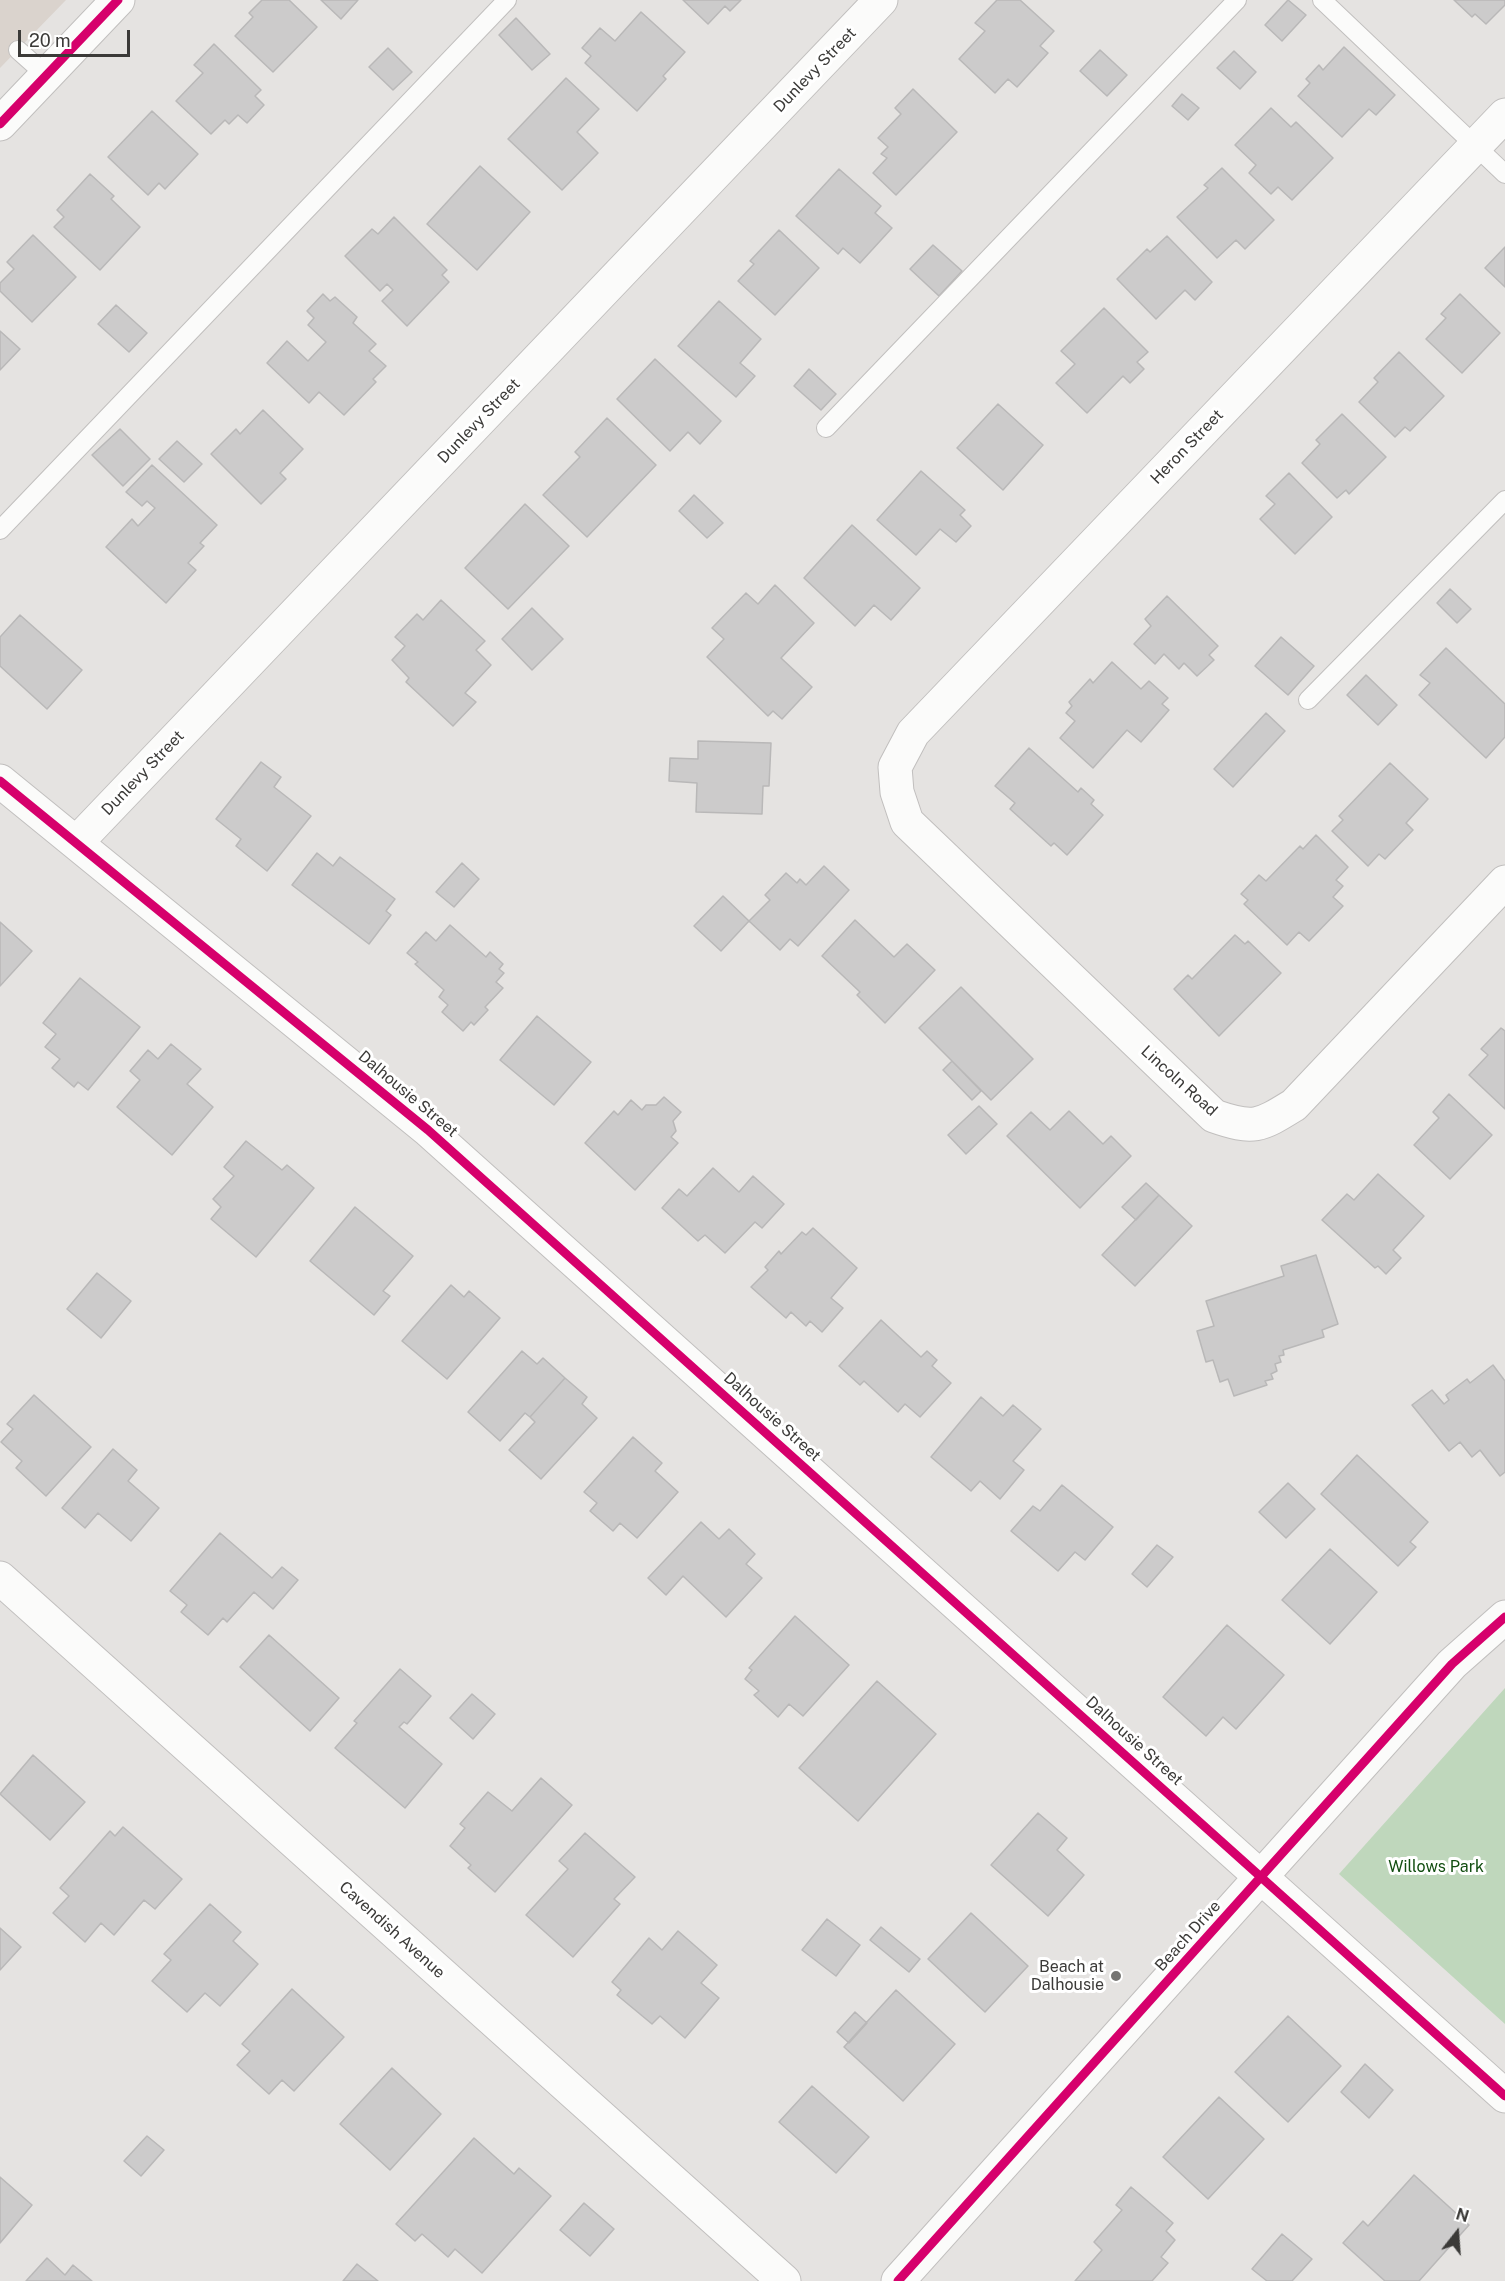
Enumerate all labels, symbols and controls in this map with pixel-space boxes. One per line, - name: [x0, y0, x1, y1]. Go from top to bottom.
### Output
- scale bar: [21, 18, 134, 56]
- street label: Dunlevy Street: [770, 24, 860, 116]
- text: 20 m: [29, 30, 71, 51]
- street label: Dunlevy Street: [434, 375, 524, 467]
- street label: Heron Street: [1147, 406, 1227, 488]
- street label: Dunlevy Street: [98, 727, 188, 819]
- street label: Lincoln Road: [1137, 1042, 1221, 1120]
- street label: Dalhousie Street: [354, 1047, 462, 1141]
- street label: Dalhousie Street: [720, 1368, 824, 1466]
- street label: Dalhousie Street: [1082, 1692, 1186, 1790]
- park label: Willows Park: [1388, 1857, 1484, 1877]
- street label: Cavendish Avenue: [335, 1878, 449, 1982]
- street label: Beach Drive: [1151, 1897, 1225, 1975]
- place label: Beach at Dalhousie: [1031, 1957, 1104, 1995]
- marker: Beach at Dalhousie: [1109, 1969, 1123, 1983]
- north arrow: [1427, 2203, 1487, 2263]
- text: N: [1454, 2204, 1471, 2226]

